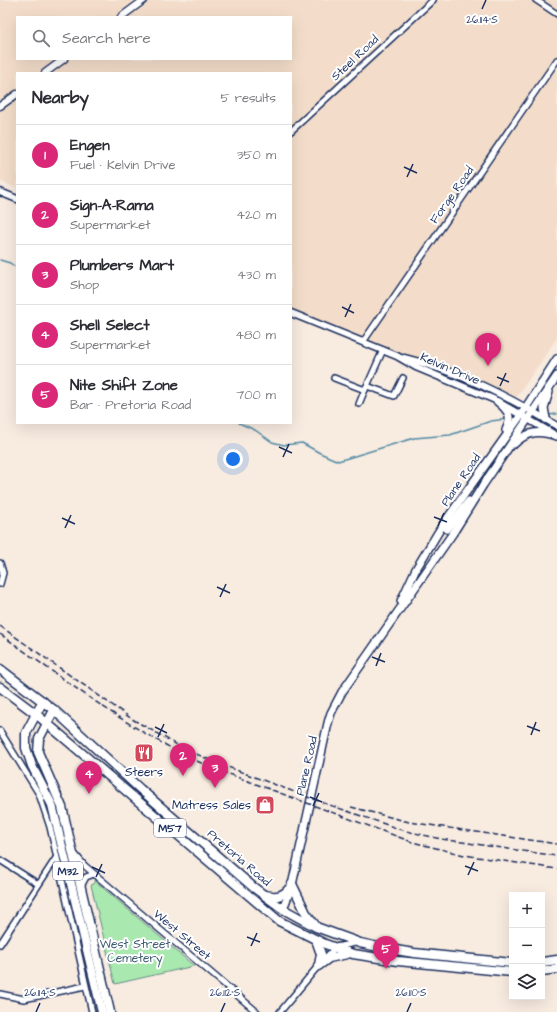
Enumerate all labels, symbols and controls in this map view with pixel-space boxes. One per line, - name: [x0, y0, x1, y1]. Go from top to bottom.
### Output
- text: 26.114°S: [466, 13, 498, 27]
- search box: [16, 16, 292, 60]
- icon: search: [30, 27, 52, 49]
- text: Search here: [62, 28, 151, 49]
- street label: Steel Road: [327, 31, 383, 85]
- text: Nearby: [32, 86, 89, 110]
- text: 5 results: [220, 89, 276, 107]
- text: Engen: [70, 135, 110, 156]
- text: 1: [44, 146, 46, 164]
- text: 350 m: [237, 146, 276, 164]
- text: Fuel · Kelvin Drive: [70, 156, 176, 174]
- street label: Forge Road: [426, 163, 479, 228]
- text: Sign-A-Rama: [70, 195, 154, 216]
- text: 2: [41, 206, 49, 224]
- text: 420 m: [236, 206, 276, 224]
- text: Supermarket: [70, 216, 151, 234]
- text: Plumbers Mart: [70, 255, 174, 276]
- text: 3: [42, 266, 48, 284]
- text: 430 m: [237, 266, 276, 284]
- text: Shop: [70, 276, 99, 294]
- text: Shell Select: [70, 315, 150, 336]
- text: 4: [41, 326, 49, 344]
- text: 480 m: [235, 326, 276, 344]
- pin: 1: [475, 333, 501, 366]
- text: Supermarket: [70, 336, 151, 354]
- street label: Kelvin Drive: [417, 349, 483, 389]
- text: Nite Shift Zone: [70, 375, 178, 396]
- text: 5: [40, 386, 50, 404]
- text: 700 m: [236, 386, 276, 404]
- text: Bar · Pretoria Road: [70, 396, 191, 414]
- your location: [223, 449, 243, 469]
- street label: Plane Road: [437, 450, 485, 510]
- street label: Plane Road: [292, 735, 322, 797]
- restaurant icon: Steers: [133, 742, 155, 764]
- pin: 2: [170, 743, 196, 776]
- pin: 3: [202, 755, 228, 788]
- pin: 4: [76, 761, 102, 794]
- place label: Steers: [125, 764, 163, 781]
- shop icon: Matress Sales: [254, 794, 276, 816]
- place label: Matress Sales: [172, 797, 251, 814]
- road number: M57: [154, 819, 186, 837]
- street label: Pretoria Road: [204, 826, 274, 890]
- road number: M32: [53, 862, 83, 880]
- map controls: [509, 892, 545, 1000]
- button: +: [509, 892, 545, 928]
- street label: West Street: [150, 906, 215, 964]
- button: −: [509, 928, 545, 964]
- park label: West Street Cemetery: [100, 936, 170, 968]
- pin: 5: [373, 936, 399, 969]
- button: layers: [509, 964, 545, 1000]
- text: 26.114°S: [24, 986, 56, 1000]
- text: 26.112°S: [210, 986, 241, 1000]
- text: 26.110°S: [396, 986, 427, 1000]

